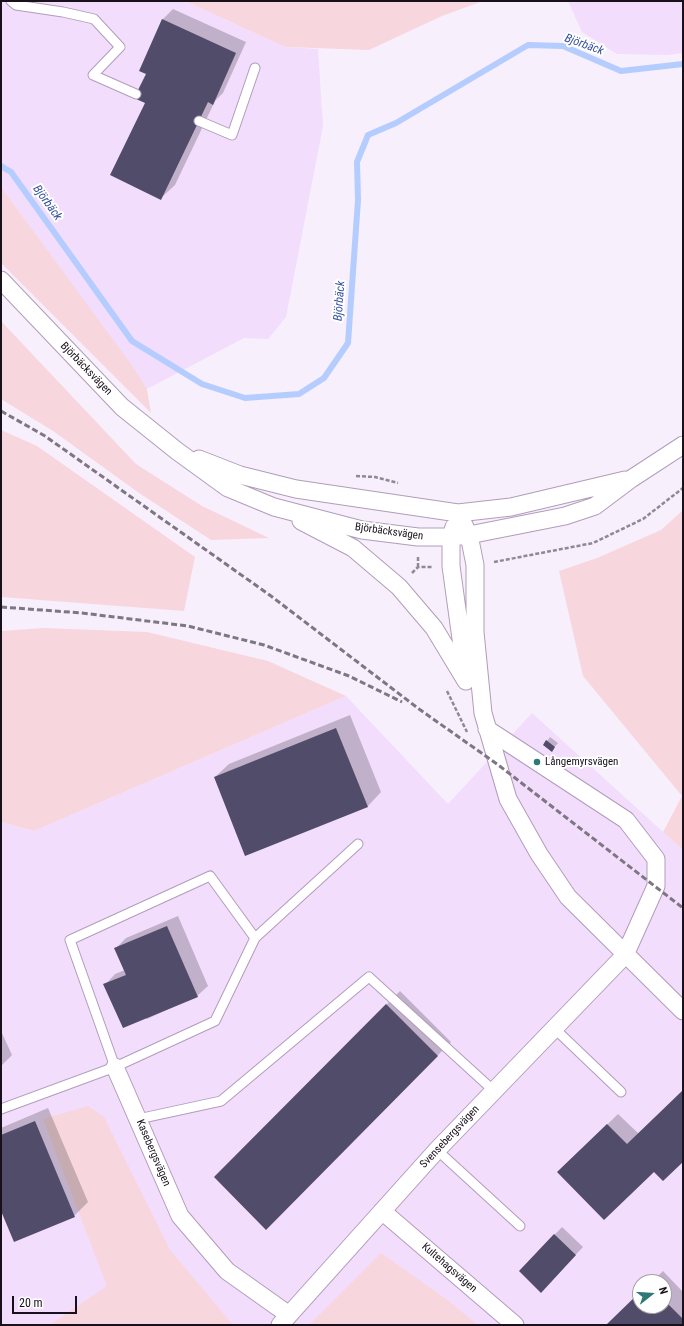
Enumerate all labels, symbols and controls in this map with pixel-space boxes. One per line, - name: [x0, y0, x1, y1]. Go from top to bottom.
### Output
- water label: Björbäck: [563, 31, 605, 59]
- water label: Björbäck: [29, 182, 65, 224]
- water label: Björbäck: [331, 280, 349, 322]
- street label: Björbäcksvägen: [57, 340, 115, 398]
- street label: Björbäcksvägen: [354, 521, 424, 543]
- place label: Långemyrsvägen: [545, 755, 618, 769]
- marker: Långemyrsvägen: [532, 757, 542, 767]
- street label: Svensebergsvägen: [418, 1103, 482, 1171]
- street label: Kasebergsvägen: [133, 1118, 173, 1188]
- street label: Kultehagsvägen: [419, 1240, 479, 1296]
- north arrow: [632, 1274, 672, 1314]
- text: N: [656, 1286, 670, 1296]
- scale bar: [14, 1288, 79, 1314]
- text: 20 m: [19, 1296, 43, 1310]

